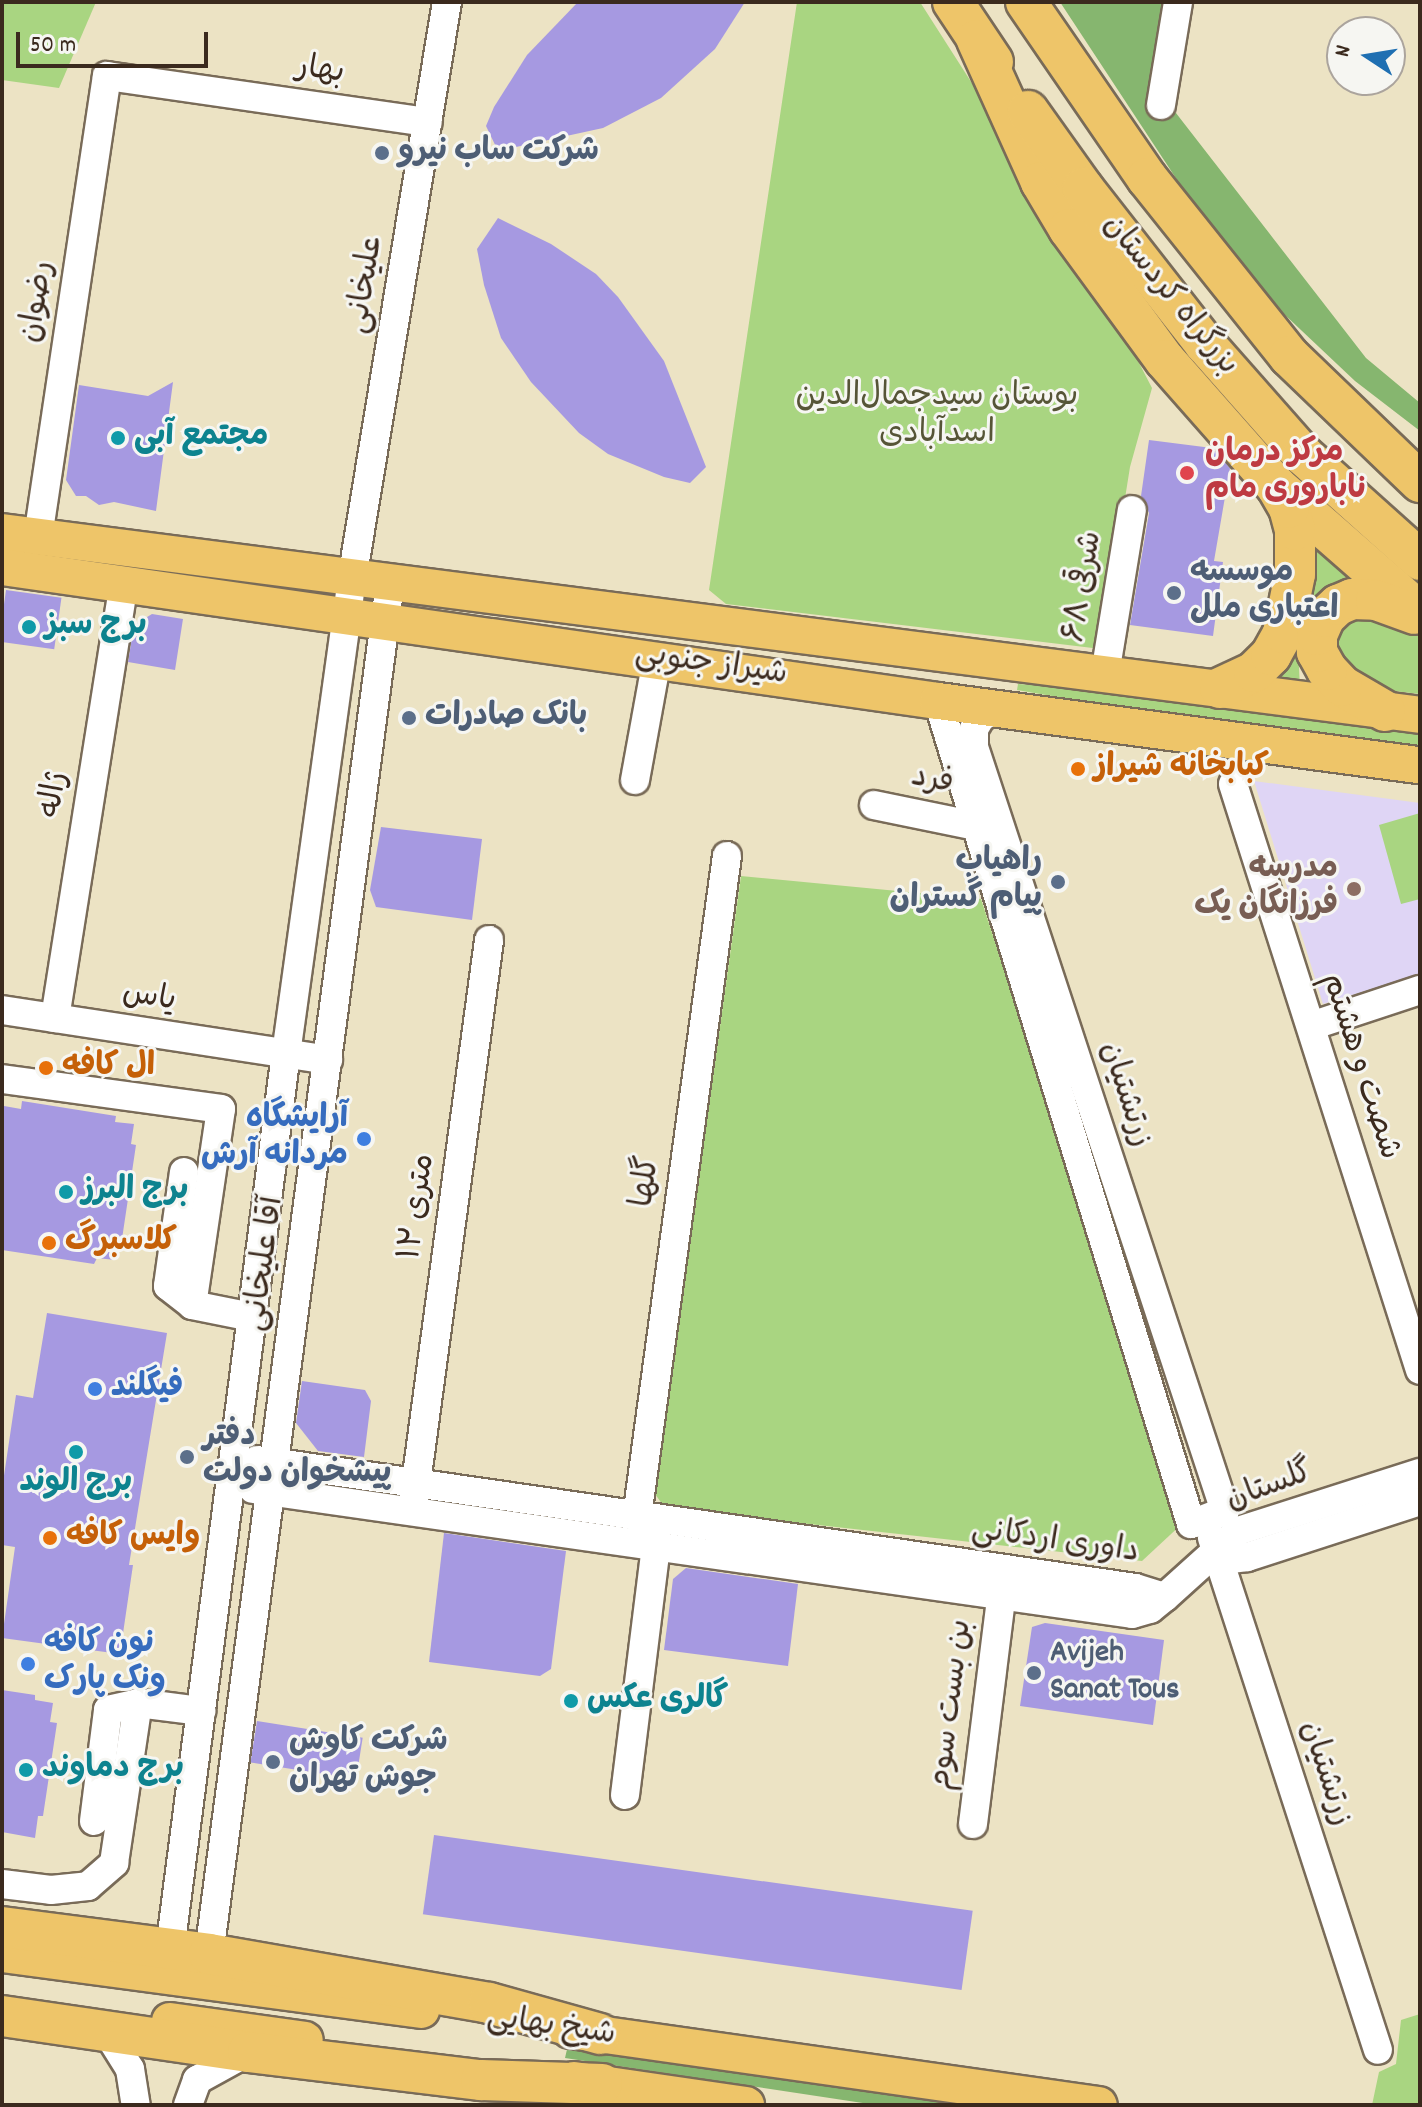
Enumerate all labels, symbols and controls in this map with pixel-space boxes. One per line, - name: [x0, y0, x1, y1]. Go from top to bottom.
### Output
- scale bar: [20, 16, 212, 66]
- north arrow: [1326, 16, 1406, 96]
- text: 50 m: [30, 29, 76, 63]
- text: N: [1328, 43, 1360, 60]
- street label: بهار: [293, 50, 347, 94]
- place label: شرکت ساب نیرو: [398, 134, 599, 172]
- marker: شرکت ساب نیرو: [373, 144, 391, 162]
- street label: بزرگراه کردستان: [1093, 208, 1245, 384]
- street label: علیخانی: [340, 233, 394, 337]
- street label: رضوان: [14, 258, 64, 346]
- park label: بوستان سیدجمال‌الدین اسدآبادی: [796, 380, 1078, 455]
- place label: مجتمع آبی: [134, 419, 268, 457]
- marker: مجتمع آبی: [109, 429, 127, 447]
- place label: مرکز درمان ناباروری مام: [1205, 436, 1366, 511]
- marker: مرکز درمان ناباروری مام: [1176, 462, 1198, 484]
- street label: ۶۸ شرقی: [1057, 529, 1113, 645]
- place label: موسسه اعتباری ملل: [1190, 556, 1338, 631]
- marker: موسسه اعتباری ملل: [1165, 584, 1183, 602]
- place label: برج سبز: [45, 608, 147, 646]
- marker: برج سبز: [20, 618, 38, 636]
- street label: شیراز جنوبی: [632, 636, 790, 696]
- place label: بانک صادرات: [425, 699, 587, 737]
- marker: بانک صادرات: [400, 709, 418, 727]
- place label: کبابخانه شیراز: [1094, 750, 1269, 788]
- street label: فرد: [908, 759, 956, 805]
- marker: کبابخانه شیراز: [1069, 760, 1087, 778]
- street label: ژاله: [33, 769, 79, 821]
- place label: راهیاب پیام گستران: [889, 845, 1042, 920]
- place label: مدرسه فرزانگان یک: [1194, 852, 1338, 927]
- marker: راهیاب پیام گستران: [1049, 873, 1067, 891]
- marker: مدرسه فرزانگان یک: [1345, 880, 1363, 898]
- street label: شصت و هشتم: [1311, 969, 1407, 1165]
- street label: یاس: [119, 976, 179, 1022]
- street label: زرتشتیان: [1089, 1038, 1159, 1152]
- place label: ال کافه: [62, 1049, 155, 1087]
- marker: ال کافه: [37, 1059, 55, 1077]
- place label: آرایشگاه مردانه آرش: [201, 1102, 348, 1177]
- marker: آرایشگاه مردانه آرش: [355, 1130, 373, 1148]
- street label: ۱۲ متری: [393, 1152, 445, 1262]
- street label: گلها: [625, 1154, 671, 1210]
- place label: برج البرز: [82, 1173, 188, 1211]
- marker: برج البرز: [57, 1183, 75, 1201]
- street label: آقا علیخانی: [238, 1194, 294, 1334]
- place label: کلاسبرگ: [65, 1224, 177, 1262]
- marker: کلاسبرگ: [40, 1234, 58, 1252]
- place label: فیگلند: [111, 1370, 183, 1408]
- marker: فیگلند: [86, 1380, 104, 1398]
- place label: دفتر پیشخوان دولت: [203, 1420, 391, 1495]
- marker: برج الوند: [67, 1443, 85, 1461]
- marker: دفتر پیشخوان دولت: [178, 1448, 196, 1466]
- street label: گلستان: [1221, 1455, 1319, 1521]
- place label: برج الوند: [20, 1465, 132, 1503]
- street label: داوری اردکانی: [969, 1512, 1141, 1574]
- place label: وایس کافه: [66, 1519, 200, 1557]
- marker: وایس کافه: [41, 1529, 59, 1547]
- street label: بن بست سوم: [923, 1617, 983, 1793]
- place label: نون کافه ونک پارک: [44, 1627, 166, 1702]
- place label: Avijeh Sanat Tous: [1050, 1636, 1179, 1711]
- marker: نون کافه ونک پارک: [19, 1655, 37, 1673]
- marker: Avijeh Sanat Tous: [1025, 1664, 1043, 1682]
- place label: گالری عکس: [587, 1682, 728, 1720]
- marker: گالری عکس: [562, 1692, 580, 1710]
- street label: زرتشتیان: [1289, 1717, 1359, 1831]
- place label: شرکت کاوش جوش تهران: [289, 1725, 448, 1800]
- place label: برج دماوند: [42, 1751, 184, 1789]
- marker: شرکت کاوش جوش تهران: [264, 1753, 282, 1771]
- marker: برج دماوند: [17, 1761, 35, 1779]
- street label: شیخ بهایی: [484, 2000, 618, 2056]

